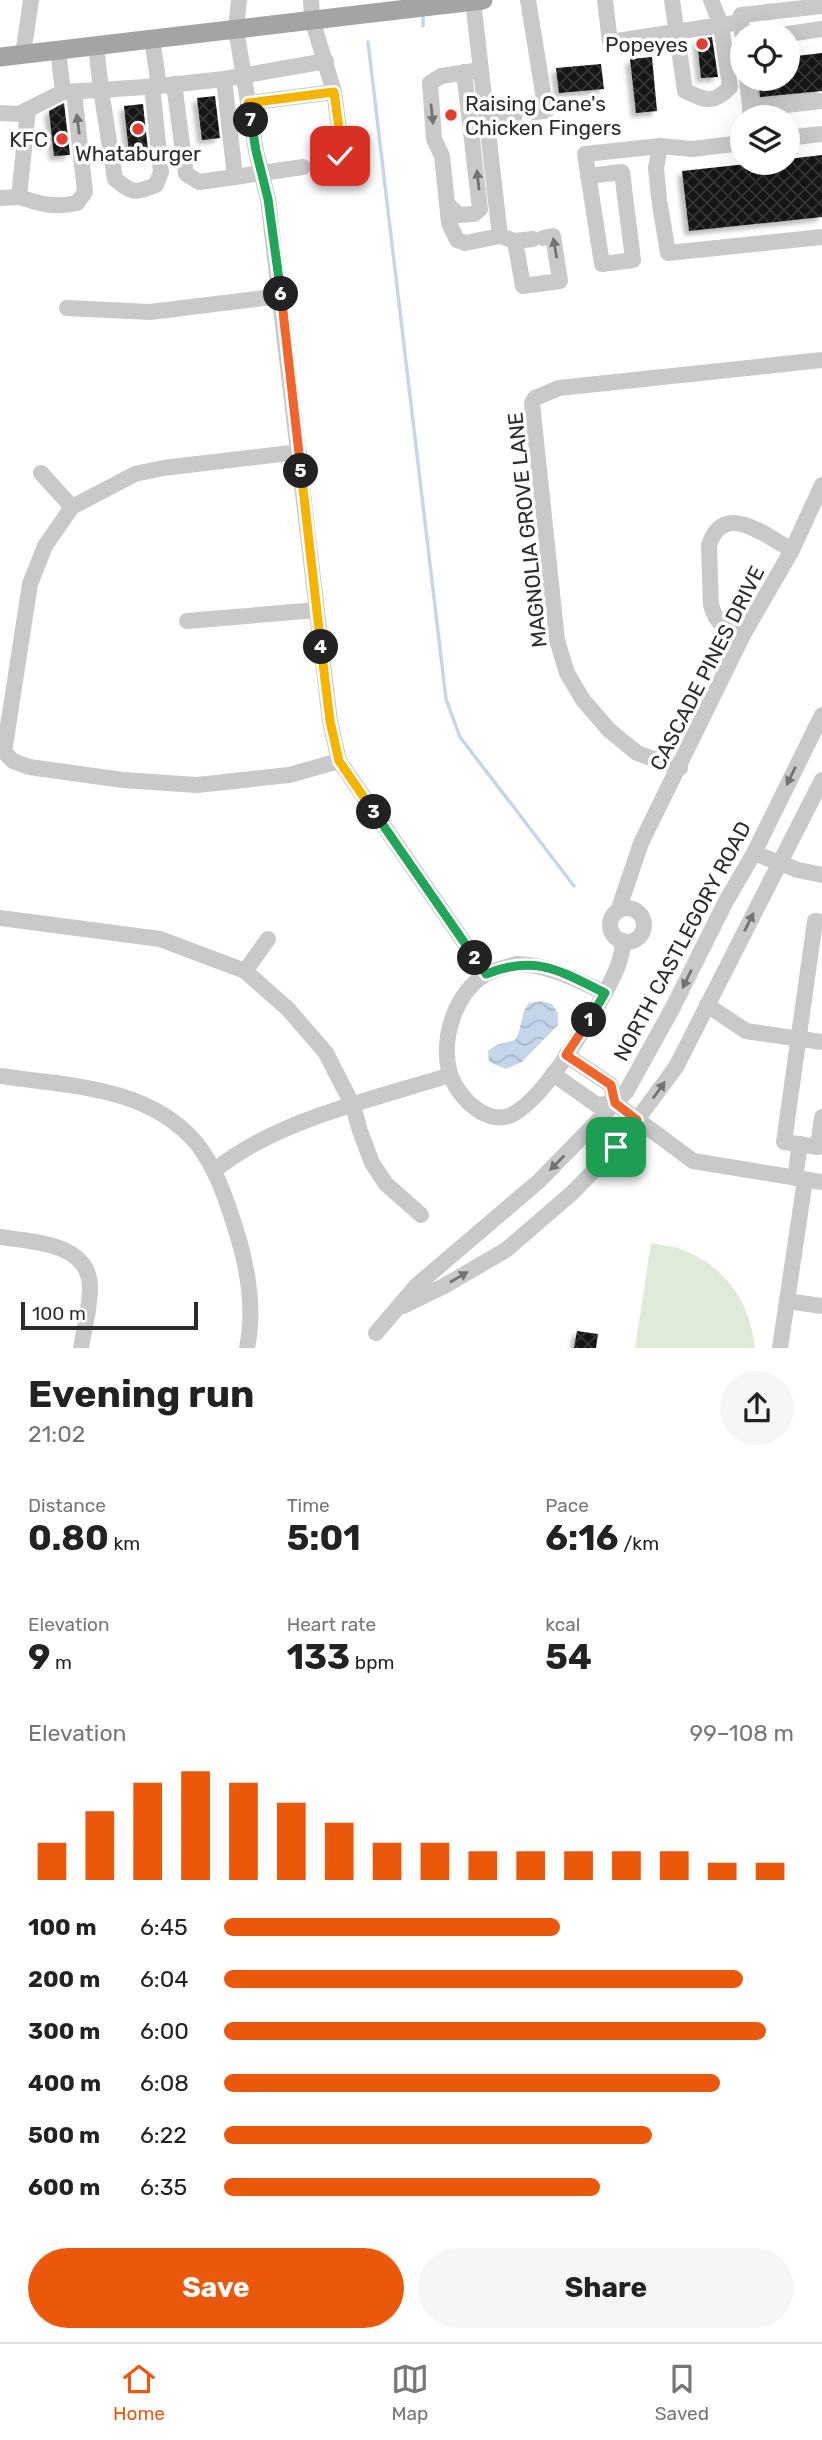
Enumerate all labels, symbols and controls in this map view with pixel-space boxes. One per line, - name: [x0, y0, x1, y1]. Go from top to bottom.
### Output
- map controls: [730, 21, 800, 175]
- button: locate: [730, 21, 800, 91]
- place label: Popeyes: [605, 32, 688, 57]
- marker: Popeyes: [694, 36, 710, 52]
- place label: Raising Cane's Chicken Fingers: [465, 91, 621, 140]
- pin: 7: [233, 102, 268, 138]
- one-way arrow: [426, 103, 437, 125]
- button: layers: [730, 105, 800, 175]
- marker: Raising Cane's Chicken Fingers: [443, 107, 459, 123]
- text: 7: [245, 108, 256, 131]
- one-way arrow: [73, 113, 84, 135]
- marker: Whataburger: [130, 121, 146, 137]
- pin: [310, 126, 370, 186]
- place label: KFC: [9, 127, 48, 152]
- marker: KFC: [54, 131, 70, 147]
- icon: check: [321, 137, 359, 175]
- place label: Whataburger: [75, 141, 201, 166]
- one-way arrow: [472, 168, 483, 190]
- one-way arrow: [549, 237, 560, 259]
- pin: 6: [264, 276, 298, 312]
- text: 6: [274, 282, 287, 305]
- street label: MAGNOLIA GROVE LANE: [502, 411, 552, 649]
- pin: 5: [284, 454, 318, 489]
- text: 5: [294, 459, 307, 482]
- street label: CASCADE PINES DRIVE: [645, 562, 769, 774]
- pin: 4: [304, 630, 338, 664]
- text: 4: [314, 635, 327, 658]
- one-way arrow: [786, 766, 797, 786]
- pin: 3: [356, 794, 392, 830]
- text: 3: [367, 800, 380, 823]
- street label: NORTH CASTLEGORY ROAD: [608, 817, 756, 1065]
- one-way arrow: [743, 912, 754, 932]
- pin: 2: [458, 940, 492, 976]
- text: 2: [468, 946, 481, 969]
- one-way arrow: [682, 969, 693, 989]
- pin: 1: [572, 1002, 606, 1038]
- text: 1: [584, 1008, 593, 1031]
- one-way arrow: [652, 1081, 666, 1099]
- pin: [586, 1117, 646, 1177]
- icon: arrive: [597, 1128, 635, 1166]
- one-way arrow: [550, 1154, 566, 1171]
- one-way arrow: [450, 1271, 469, 1284]
- scale bar: [21, 1299, 198, 1331]
- text: 100 m: [32, 1302, 86, 1325]
- text: Evening run: [28, 1371, 254, 1417]
- button: share: [720, 1371, 794, 1445]
- text: 21:02: [28, 1420, 85, 1448]
- text: Distance: [28, 1494, 106, 1517]
- text: Time: [287, 1494, 330, 1517]
- text: Pace: [545, 1494, 589, 1517]
- text: 0.80: [28, 1517, 109, 1559]
- text: 5:01: [287, 1517, 361, 1559]
- text: 6:16: [545, 1517, 619, 1559]
- text: km: [109, 1532, 140, 1555]
- text: /km: [619, 1532, 659, 1555]
- text: Elevation: [28, 1613, 109, 1636]
- text: Heart rate: [287, 1613, 376, 1636]
- text: kcal: [545, 1613, 580, 1636]
- text: 9: [28, 1636, 50, 1678]
- text: 133: [287, 1636, 350, 1678]
- text: 54: [545, 1636, 592, 1678]
- text: m: [50, 1651, 72, 1674]
- text: bpm: [350, 1651, 394, 1674]
- text: Elevation: [28, 1719, 127, 1747]
- text: 99–108 m: [690, 1719, 794, 1747]
- text: 100 m: [28, 1913, 97, 1941]
- text: 6:45: [140, 1913, 188, 1941]
- text: 200 m: [28, 1965, 100, 1993]
- text: 6:04: [140, 1965, 189, 1993]
- text: 300 m: [28, 2017, 100, 2045]
- text: 6:00: [140, 2017, 189, 2045]
- text: 400 m: [28, 2069, 101, 2097]
- text: 6:08: [140, 2069, 189, 2097]
- text: 500 m: [28, 2121, 100, 2149]
- text: 6:22: [140, 2121, 187, 2149]
- text: 600 m: [28, 2173, 100, 2201]
- text: 6:35: [140, 2173, 187, 2201]
- button: Save: [28, 2248, 404, 2328]
- button: Share: [418, 2248, 794, 2328]
- tab: Home: [113, 2360, 165, 2425]
- tab: Map: [391, 2360, 429, 2425]
- tab: Saved: [655, 2360, 709, 2425]

